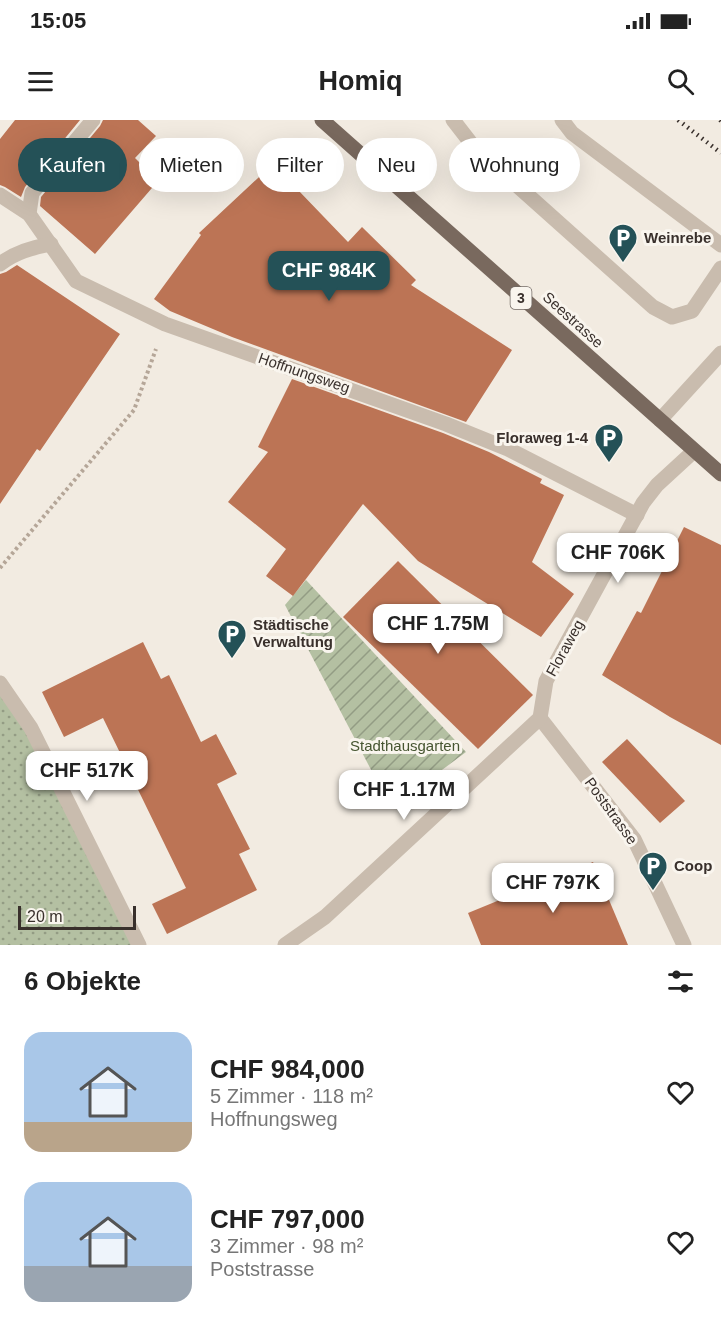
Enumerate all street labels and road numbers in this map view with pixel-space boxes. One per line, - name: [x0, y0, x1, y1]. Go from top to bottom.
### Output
- road number: 3: [510, 287, 532, 309]
- street label: Seestrasse: [540, 288, 607, 351]
- street label: Hoffnungsweg: [256, 349, 352, 396]
- street label: Floraweg: [542, 617, 587, 679]
- street label: Poststrasse: [581, 774, 641, 847]

